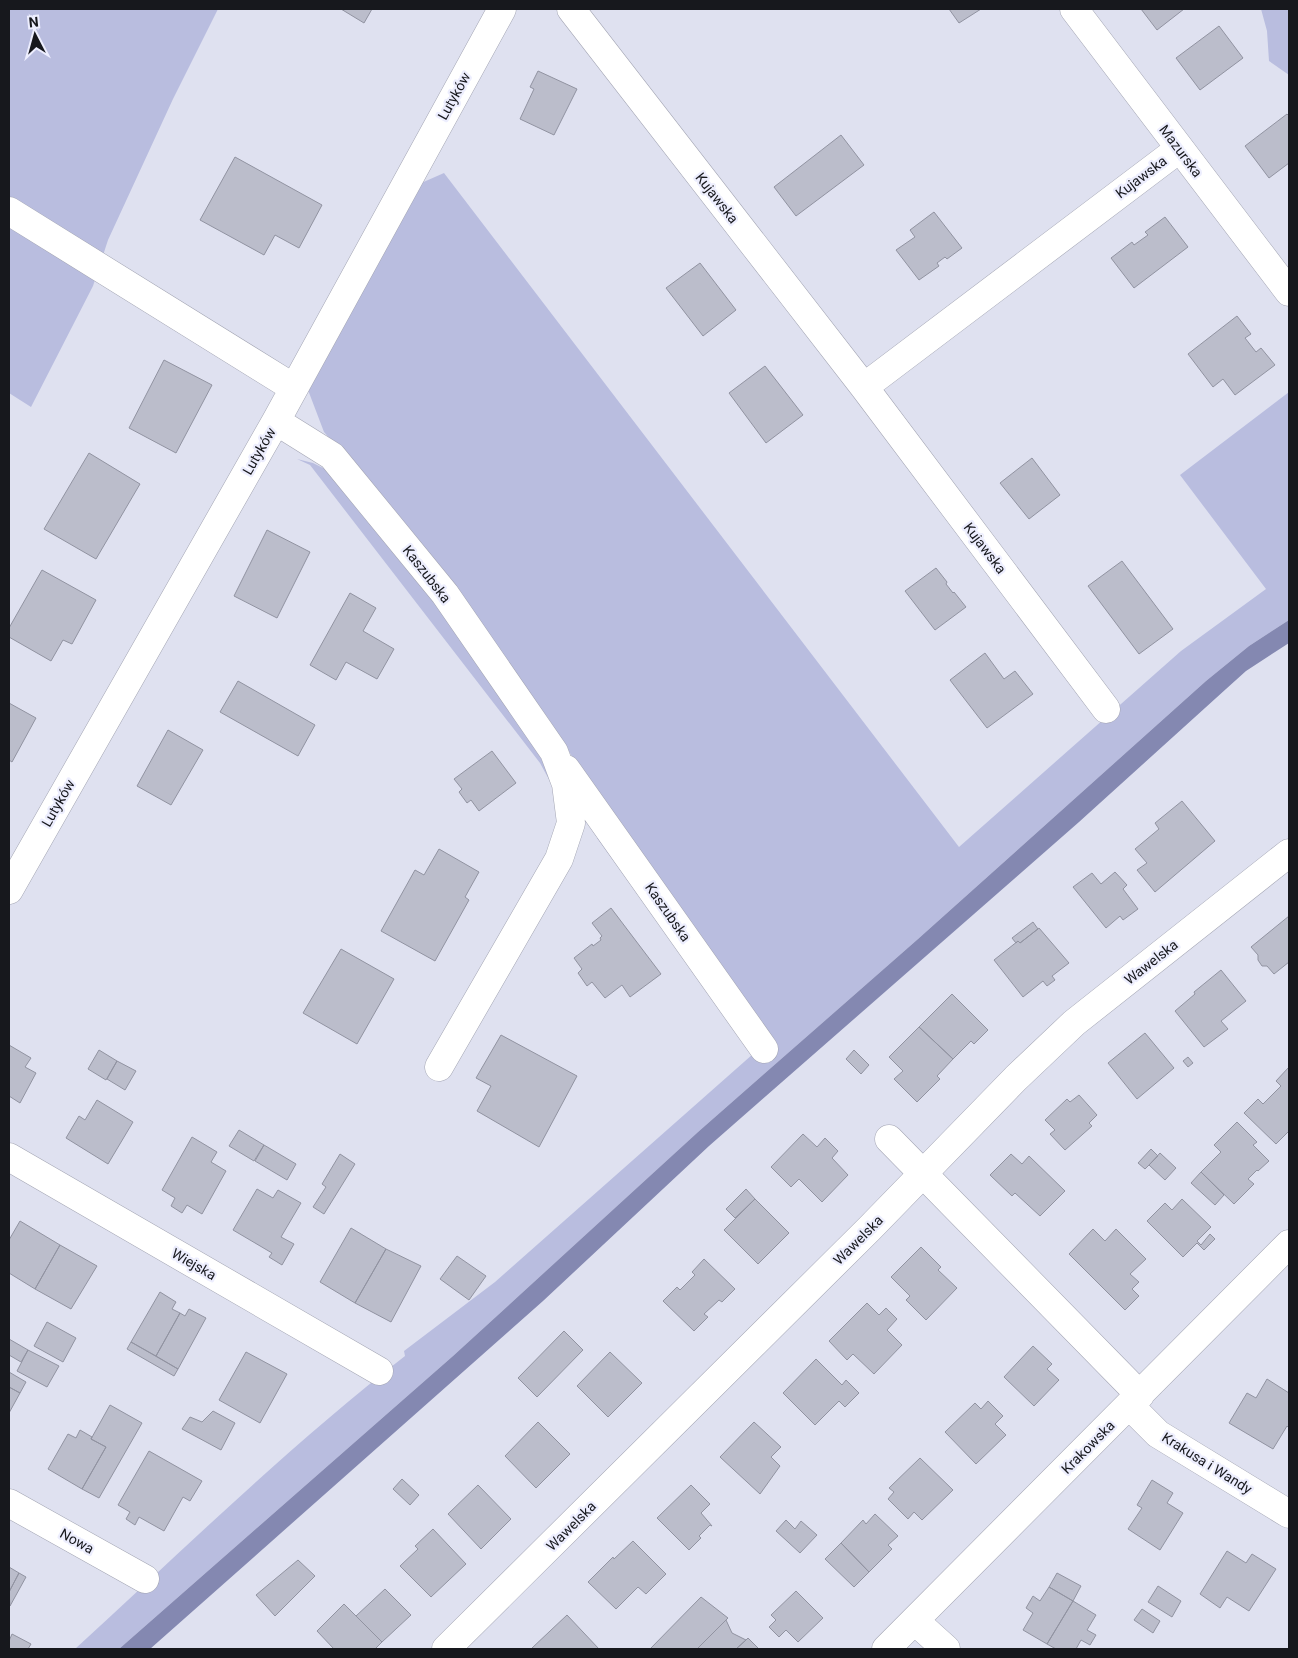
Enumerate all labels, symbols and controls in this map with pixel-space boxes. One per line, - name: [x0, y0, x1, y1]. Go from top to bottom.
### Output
- north arrow: [10, 10, 60, 60]
- text: N: [28, 14, 39, 31]
- street label: Lutyków: [434, 69, 474, 123]
- street label: Mazurska: [1156, 122, 1206, 180]
- street label: Kujawska: [1112, 153, 1170, 201]
- street label: Kujawska: [692, 170, 742, 226]
- street label: Lutyków: [239, 424, 279, 477]
- street label: Kujawska: [961, 519, 1009, 577]
- street label: Kaszubska: [400, 542, 454, 606]
- street label: Lutyków: [38, 776, 78, 829]
- street label: Kaszubska: [642, 880, 694, 944]
- street label: Wawelska: [1121, 936, 1181, 988]
- street label: Wawelska: [830, 1212, 886, 1268]
- street label: Wiejska: [169, 1245, 219, 1283]
- street label: Krakowska: [1058, 1417, 1118, 1477]
- street label: Krakusa i Wandy: [1159, 1429, 1255, 1497]
- street label: Wawelska: [543, 1498, 599, 1554]
- street label: Nowa: [57, 1525, 97, 1557]

